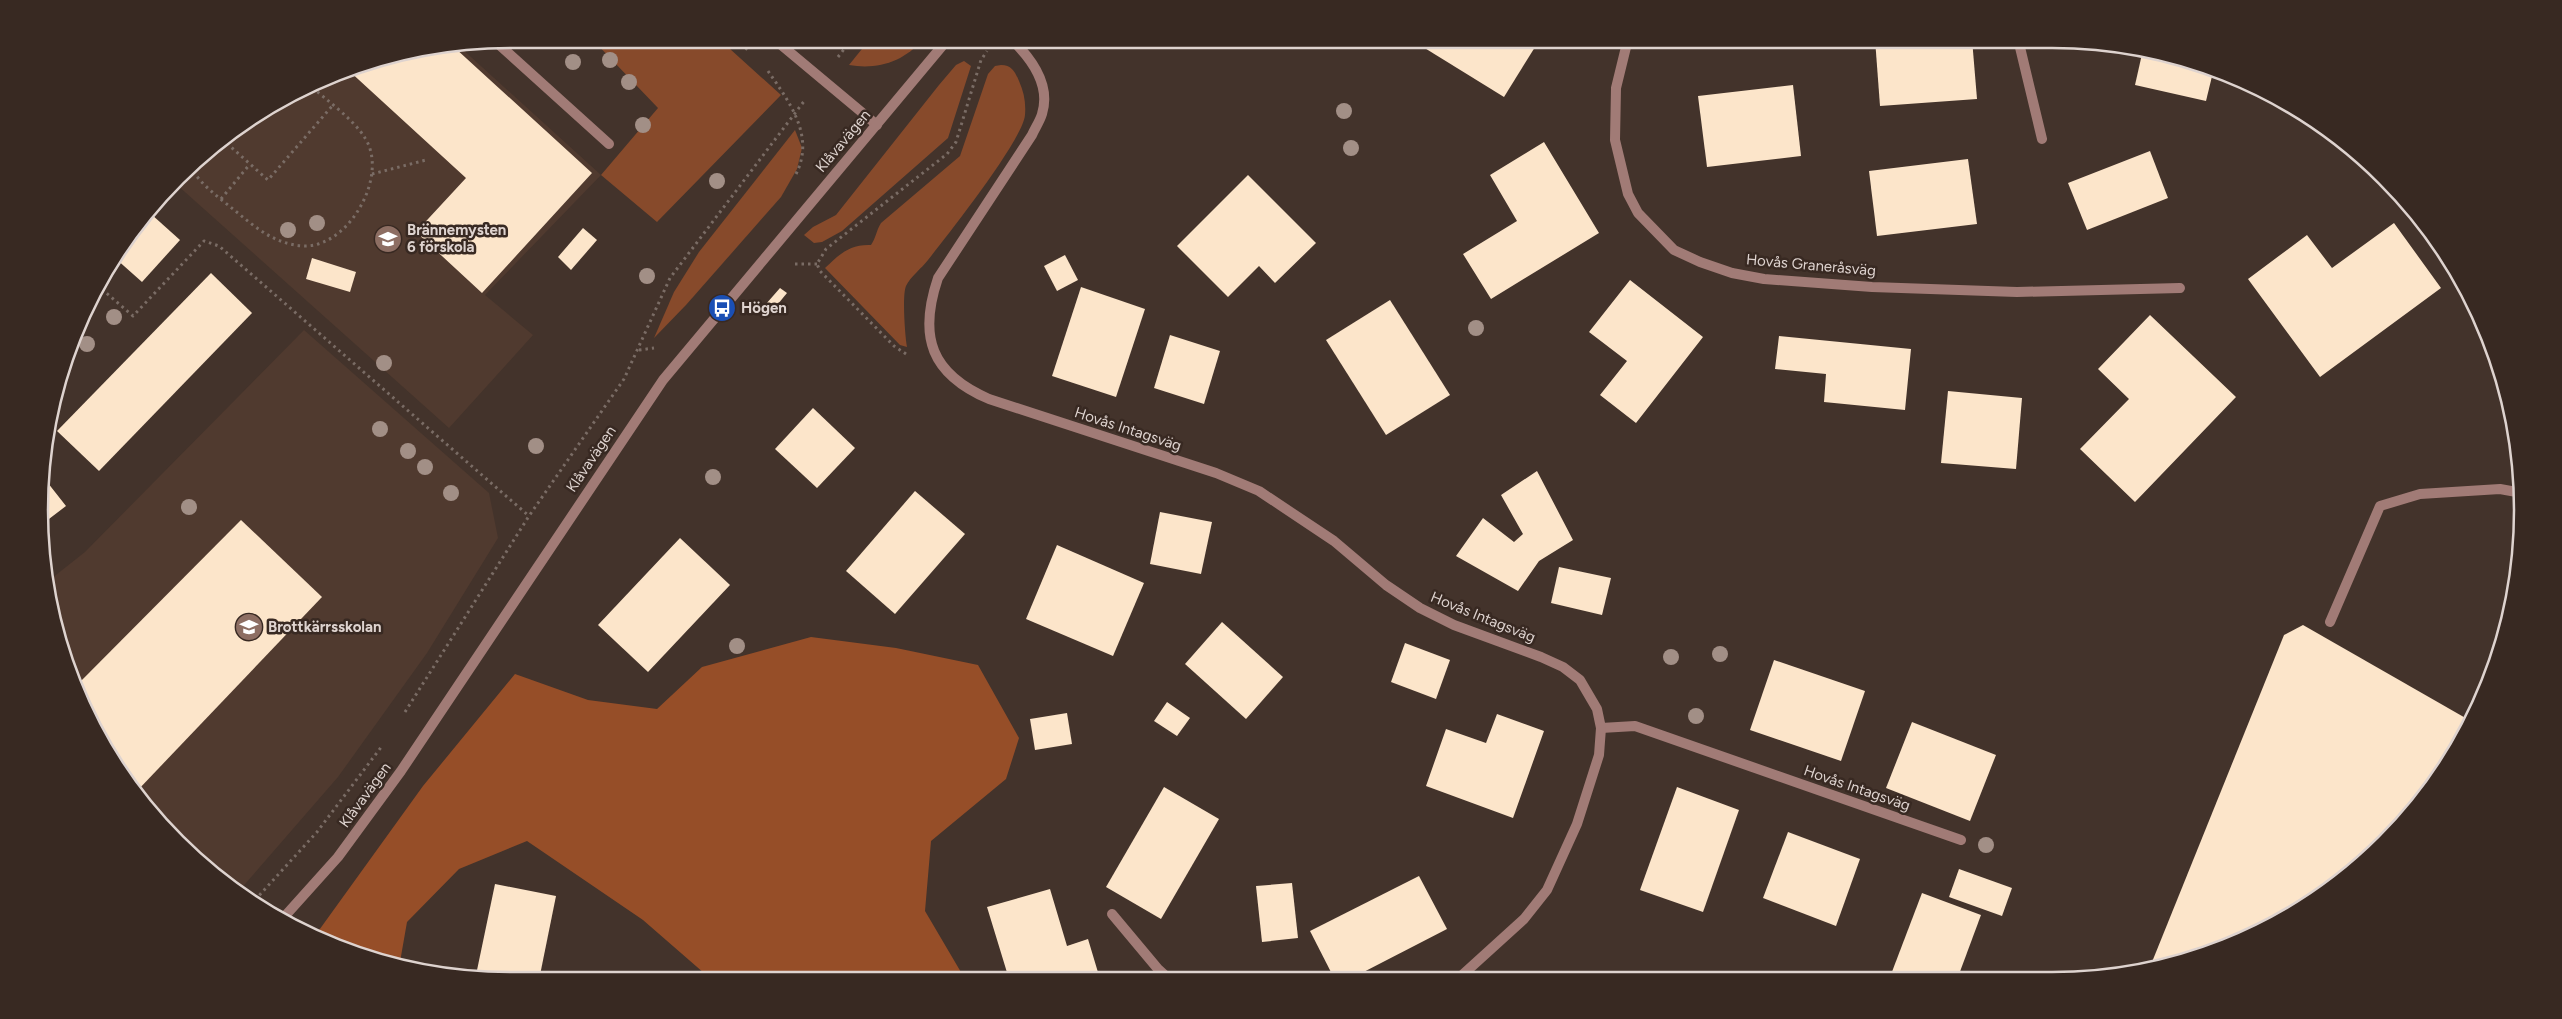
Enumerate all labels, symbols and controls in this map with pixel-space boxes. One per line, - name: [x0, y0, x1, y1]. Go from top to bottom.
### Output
- street label: Klåvavägen: [812, 106, 874, 176]
- place label: Brännemysten 6 förskola: [407, 221, 506, 256]
- school or university icon: Brännemysten 6 förskola: [373, 224, 403, 254]
- street label: Hovås Graneråsväg: [1745, 250, 1877, 280]
- bus stop icon: Högen: [707, 293, 737, 323]
- place label: Högen: [741, 299, 787, 317]
- street label: Hovås Intagsväg: [1072, 403, 1184, 455]
- street label: Klåvavägen: [562, 422, 620, 496]
- street label: Hovås Intagsväg: [1428, 588, 1538, 646]
- school or university icon: Brottkärrsskolan: [234, 612, 264, 642]
- place label: Brottkärrsskolan: [268, 618, 382, 636]
- street label: Klåvavägen: [335, 759, 395, 831]
- street label: Hovås Intagsväg: [1801, 761, 1913, 815]

